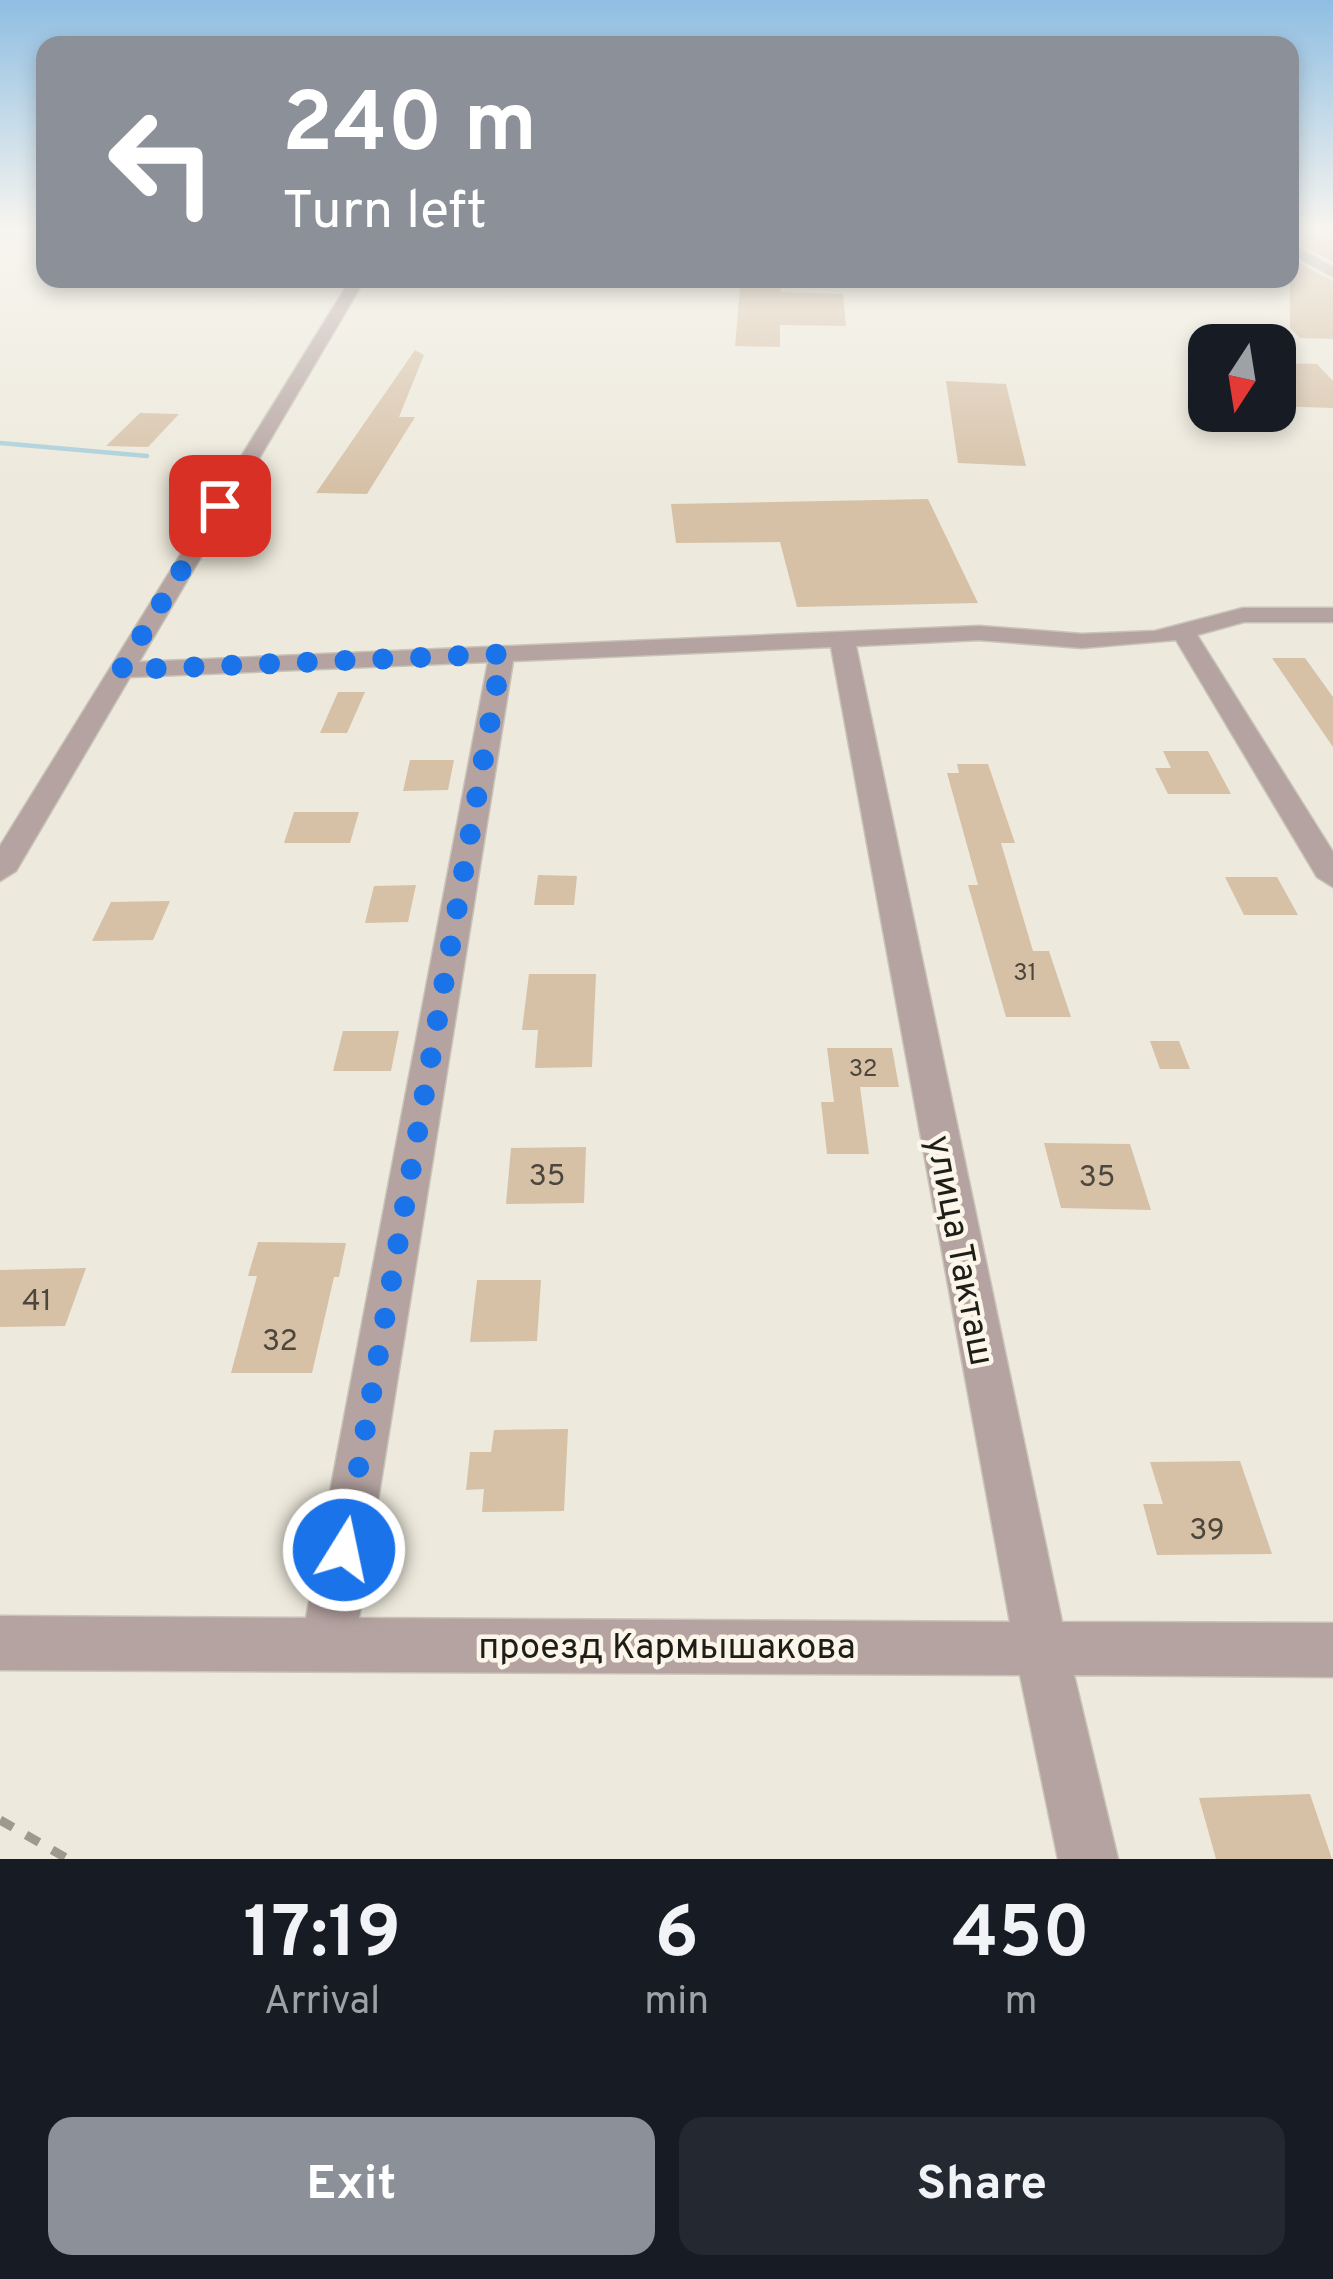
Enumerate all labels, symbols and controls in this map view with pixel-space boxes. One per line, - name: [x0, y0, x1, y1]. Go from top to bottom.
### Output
- text: 240 m: [282, 75, 537, 181]
- icon: left: [84, 84, 240, 240]
- text: Turn left: [282, 179, 487, 248]
- north arrow: [1188, 324, 1296, 432]
- map controls: [1188, 324, 1296, 432]
- pin: [169, 455, 271, 557]
- icon: arrive: [187, 473, 253, 539]
- house number: 31: [1013, 959, 1037, 989]
- house number: 32: [849, 1055, 877, 1085]
- street label: улица Такташ: [913, 1132, 1003, 1370]
- house number: 35: [529, 1159, 565, 1196]
- house number: 35: [1079, 1160, 1115, 1197]
- house number: 41: [22, 1284, 52, 1321]
- house number: 32: [262, 1324, 298, 1361]
- position arrow: [281, 1487, 407, 1613]
- house number: 39: [1189, 1513, 1225, 1550]
- street label: проезд Кармышакова: [478, 1626, 856, 1672]
- text: 17:19: [243, 1891, 401, 1983]
- text: 6: [655, 1891, 699, 1983]
- text: 450: [952, 1891, 1090, 1983]
- text: Arrival: [264, 1979, 380, 2028]
- text: min: [644, 1979, 709, 2028]
- text: m: [1005, 1979, 1038, 2028]
- button: Exit: [48, 2117, 655, 2255]
- button: Share: [679, 2117, 1285, 2255]

